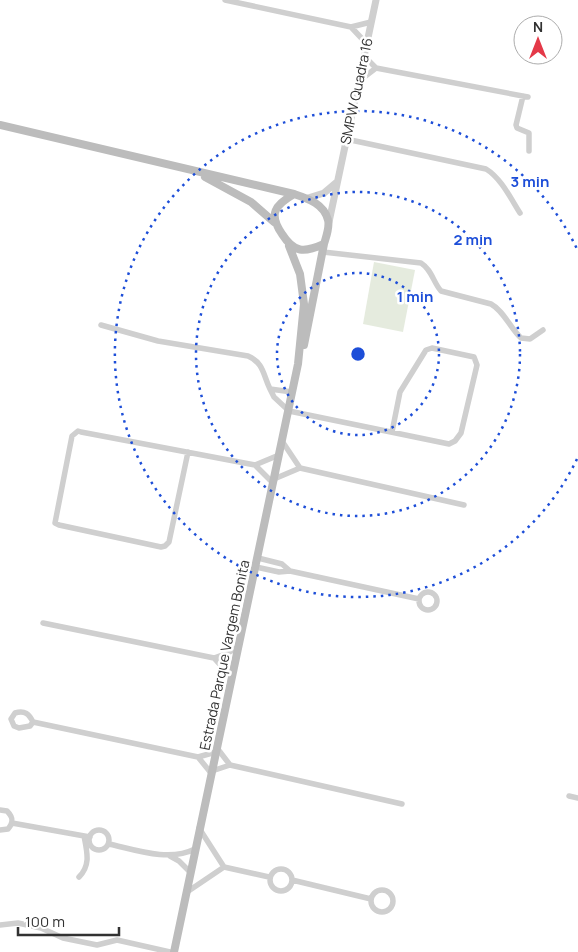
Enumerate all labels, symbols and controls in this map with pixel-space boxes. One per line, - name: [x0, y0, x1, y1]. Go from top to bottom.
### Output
- north arrow: [513, 15, 563, 65]
- text: N: [533, 17, 543, 36]
- street label: SMPW Quadra 16: [335, 36, 377, 146]
- text: 3 min: [511, 171, 549, 192]
- text: 2 min: [453, 229, 493, 250]
- text: 1 min: [397, 286, 433, 307]
- centre of rings: [349, 345, 367, 363]
- street label: Estrada Parque Vargem Bonita: [195, 558, 253, 752]
- scale bar: [18, 904, 119, 936]
- text: 100 m: [25, 911, 65, 932]

